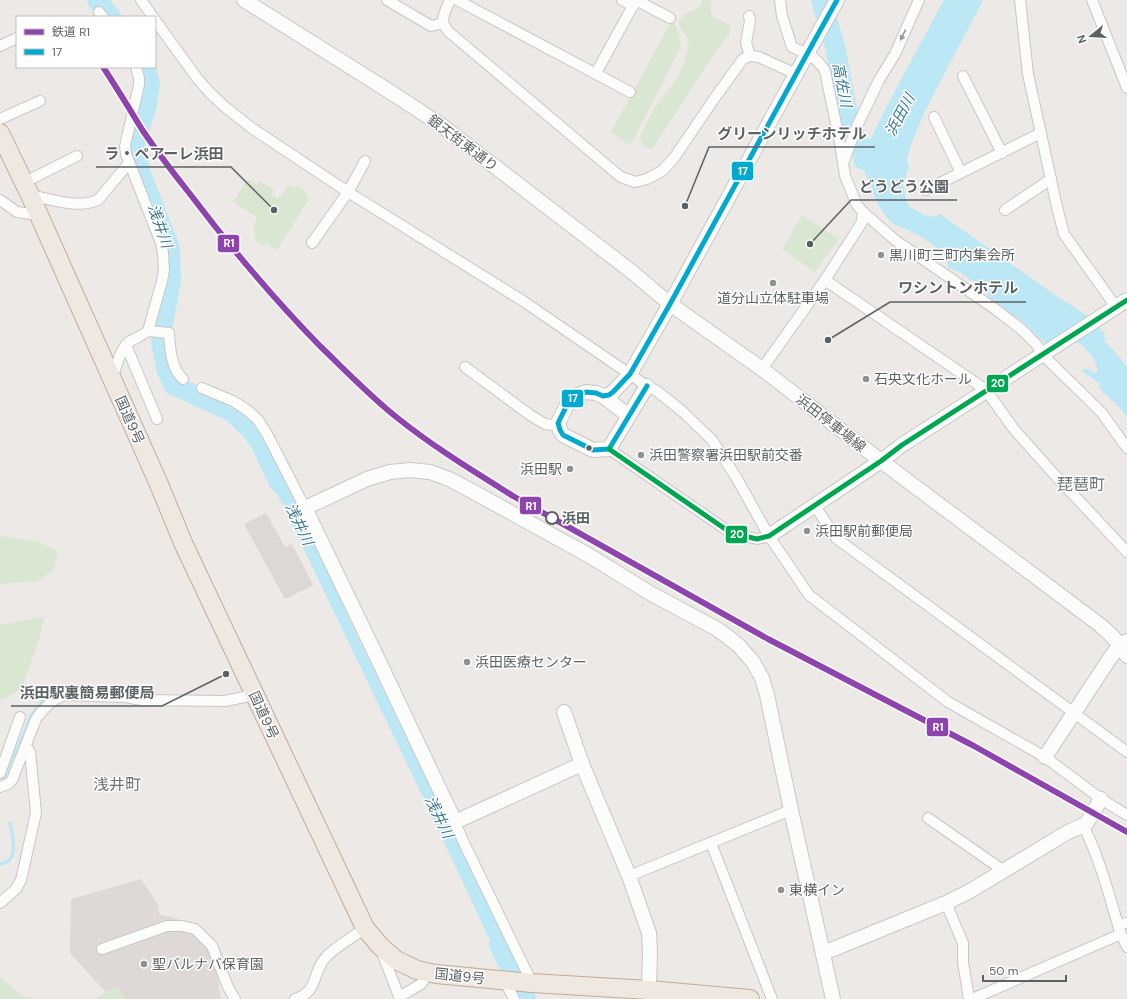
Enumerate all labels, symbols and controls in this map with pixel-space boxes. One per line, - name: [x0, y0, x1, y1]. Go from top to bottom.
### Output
- legend: [16, 16, 156, 68]
- north arrow: [1071, 16, 1111, 56]
- text: 鉄道 R1: [52, 24, 90, 40]
- one-way arrow: [900, 30, 906, 41]
- text: N: [1074, 33, 1089, 45]
- text: 17: [52, 44, 62, 60]
- water label: 高佐川: [828, 61, 856, 111]
- water label: 浜田川: [881, 89, 920, 140]
- street label: 銀天街東通り: [424, 111, 502, 175]
- callout: グリーンリッチホテル: [709, 120, 875, 147]
- text: グリーンリッチホテル: [717, 124, 867, 144]
- callout: ラ・ペアーレ浜田: [96, 140, 231, 167]
- text: ラ・ペアーレ浜田: [104, 144, 224, 164]
- line badge: 17: [731, 161, 754, 181]
- text: 17: [738, 164, 748, 178]
- callout: どうどう公園: [851, 173, 957, 200]
- text: どうどう公園: [859, 177, 949, 197]
- water label: 浅井川: [143, 201, 177, 252]
- line badge: R1: [217, 234, 240, 253]
- text: R1: [224, 236, 234, 250]
- place label: 黒川町三町内集会所: [889, 246, 1015, 264]
- marker: 黒川町三町内集会所: [876, 250, 886, 260]
- callout: ワシントンホテル: [890, 275, 1026, 302]
- marker: 道分山立体駐車場: [768, 278, 778, 288]
- text: ワシントンホテル: [898, 278, 1018, 298]
- place label: 道分山立体駐車場: [717, 289, 829, 307]
- place label: 石央文化ホール: [874, 370, 972, 388]
- marker: 石央文化ホール: [861, 374, 871, 384]
- line badge: 20: [986, 374, 1009, 393]
- text: 20: [991, 376, 1005, 390]
- line badge: 17: [561, 389, 584, 408]
- street label: 浜田停車場線: [792, 390, 870, 456]
- text: 17: [568, 391, 578, 405]
- street label: 国道9号: [111, 393, 149, 447]
- unlabelled marker: [584, 443, 594, 453]
- place label: 浜田警察署浜田駅前交番: [649, 446, 803, 464]
- marker: 浜田警察署浜田駅前交番: [636, 450, 646, 460]
- place label: 浜田駅: [520, 460, 562, 478]
- marker: 浜田駅: [565, 464, 575, 474]
- district label: 琵琶町: [1057, 474, 1105, 495]
- line badge: R1: [519, 496, 542, 515]
- water label: 浅井川: [280, 499, 319, 550]
- text: R1: [526, 499, 536, 513]
- place label: 浜田: [562, 509, 590, 527]
- marker: 浜田: [545, 511, 559, 525]
- place label: 浜田駅前郵便局: [815, 522, 913, 540]
- line badge: 20: [725, 525, 748, 544]
- marker: 浜田駅前郵便局: [802, 526, 812, 536]
- text: 20: [730, 527, 744, 541]
- place label: 浜田医療センター: [475, 653, 587, 671]
- marker: 浜田医療センター: [462, 657, 472, 667]
- callout: 浜田駅裏簡易郵便局: [11, 679, 162, 706]
- text: 浜田駅裏簡易郵便局: [19, 683, 155, 703]
- street label: 国道9号: [245, 688, 283, 742]
- line badge: R1: [926, 717, 949, 737]
- text: R1: [933, 720, 943, 734]
- district label: 浅井町: [93, 774, 141, 795]
- water label: 浅井川: [420, 792, 459, 843]
- place label: 東横イン: [789, 881, 845, 899]
- marker: 東横イン: [776, 885, 786, 895]
- place label: 聖バルナバ保育園: [152, 955, 264, 973]
- scale bar: [983, 957, 1066, 983]
- marker: 聖バルナバ保育園: [139, 959, 149, 969]
- text: 50 m: [989, 963, 1018, 979]
- street label: 国道9号: [434, 964, 486, 988]

